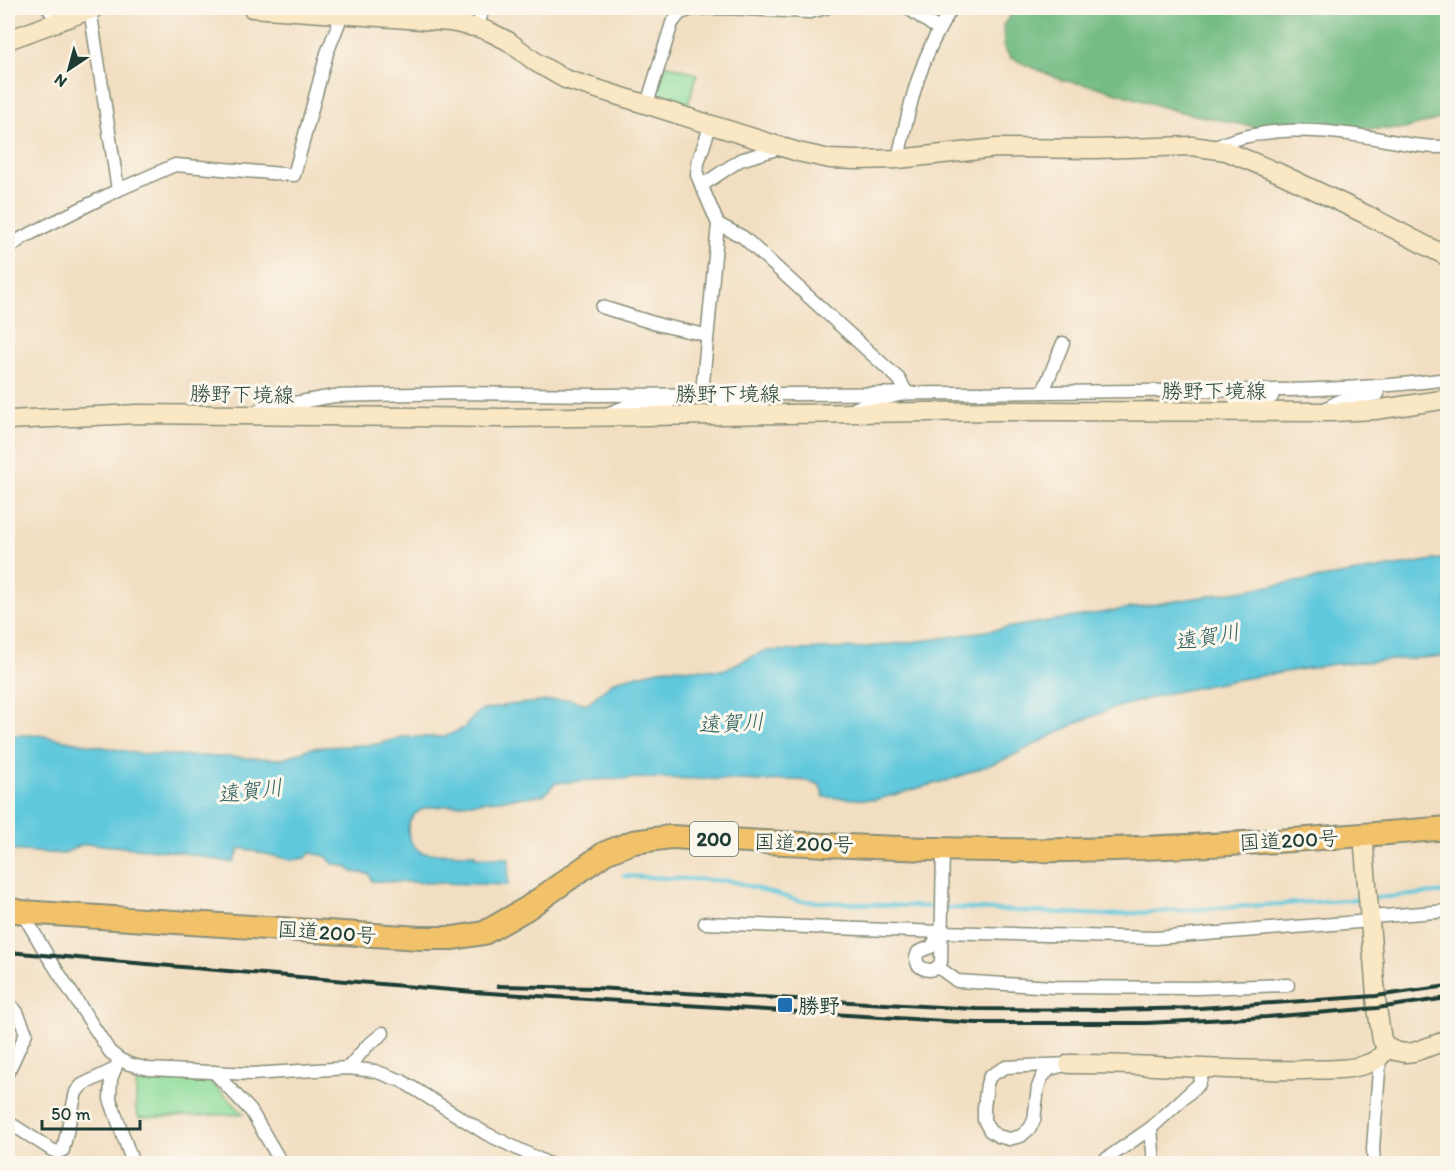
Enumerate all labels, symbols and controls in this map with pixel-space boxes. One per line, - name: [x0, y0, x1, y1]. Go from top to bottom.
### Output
- north arrow: [39, 39, 99, 99]
- text: N: [51, 70, 70, 92]
- street label: 勝野下境線: [1162, 378, 1267, 403]
- street label: 勝野下境線: [189, 381, 295, 407]
- street label: 勝野下境線: [676, 381, 781, 406]
- water label: 遠賀川: [1172, 618, 1242, 656]
- water label: 遠賀川: [697, 708, 765, 738]
- water label: 遠賀川: [216, 774, 284, 808]
- road number: 200: [690, 822, 738, 856]
- street label: 国道200号: [1238, 825, 1340, 855]
- street label: 国道200号: [754, 829, 854, 857]
- street label: 国道200号: [276, 916, 378, 948]
- place label: 勝野: [798, 993, 840, 1018]
- marker: 勝野: [776, 996, 794, 1014]
- scale bar: [42, 1093, 140, 1131]
- text: 50 m: [51, 1103, 91, 1125]

